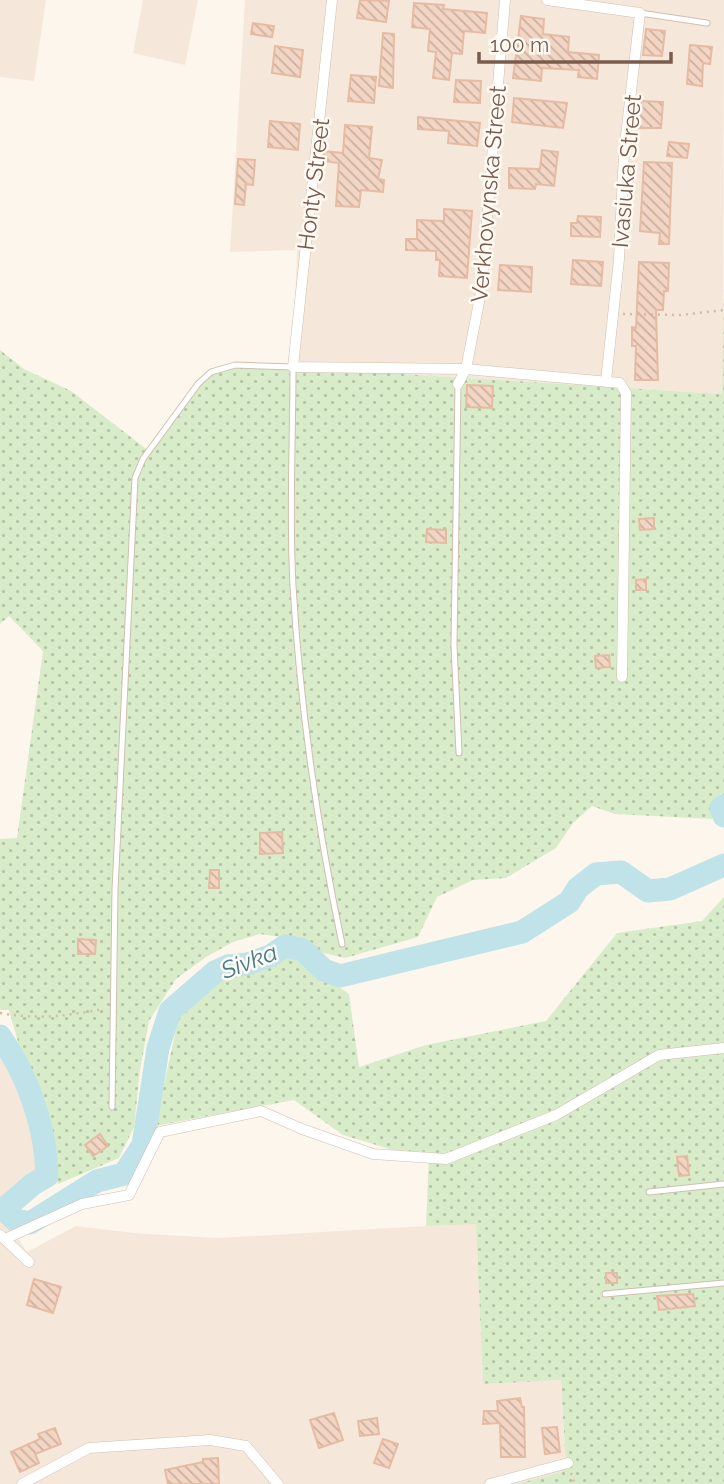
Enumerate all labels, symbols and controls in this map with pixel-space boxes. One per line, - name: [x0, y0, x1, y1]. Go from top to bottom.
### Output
- scale bar: [479, 21, 672, 65]
- text: 100 m: [490, 32, 549, 57]
- street label: Verkhovynska Street: [465, 84, 511, 304]
- street label: Ivasiuka Street: [606, 93, 646, 249]
- street label: Honty Street: [291, 116, 335, 252]
- water label: Sivka: [216, 937, 281, 985]

